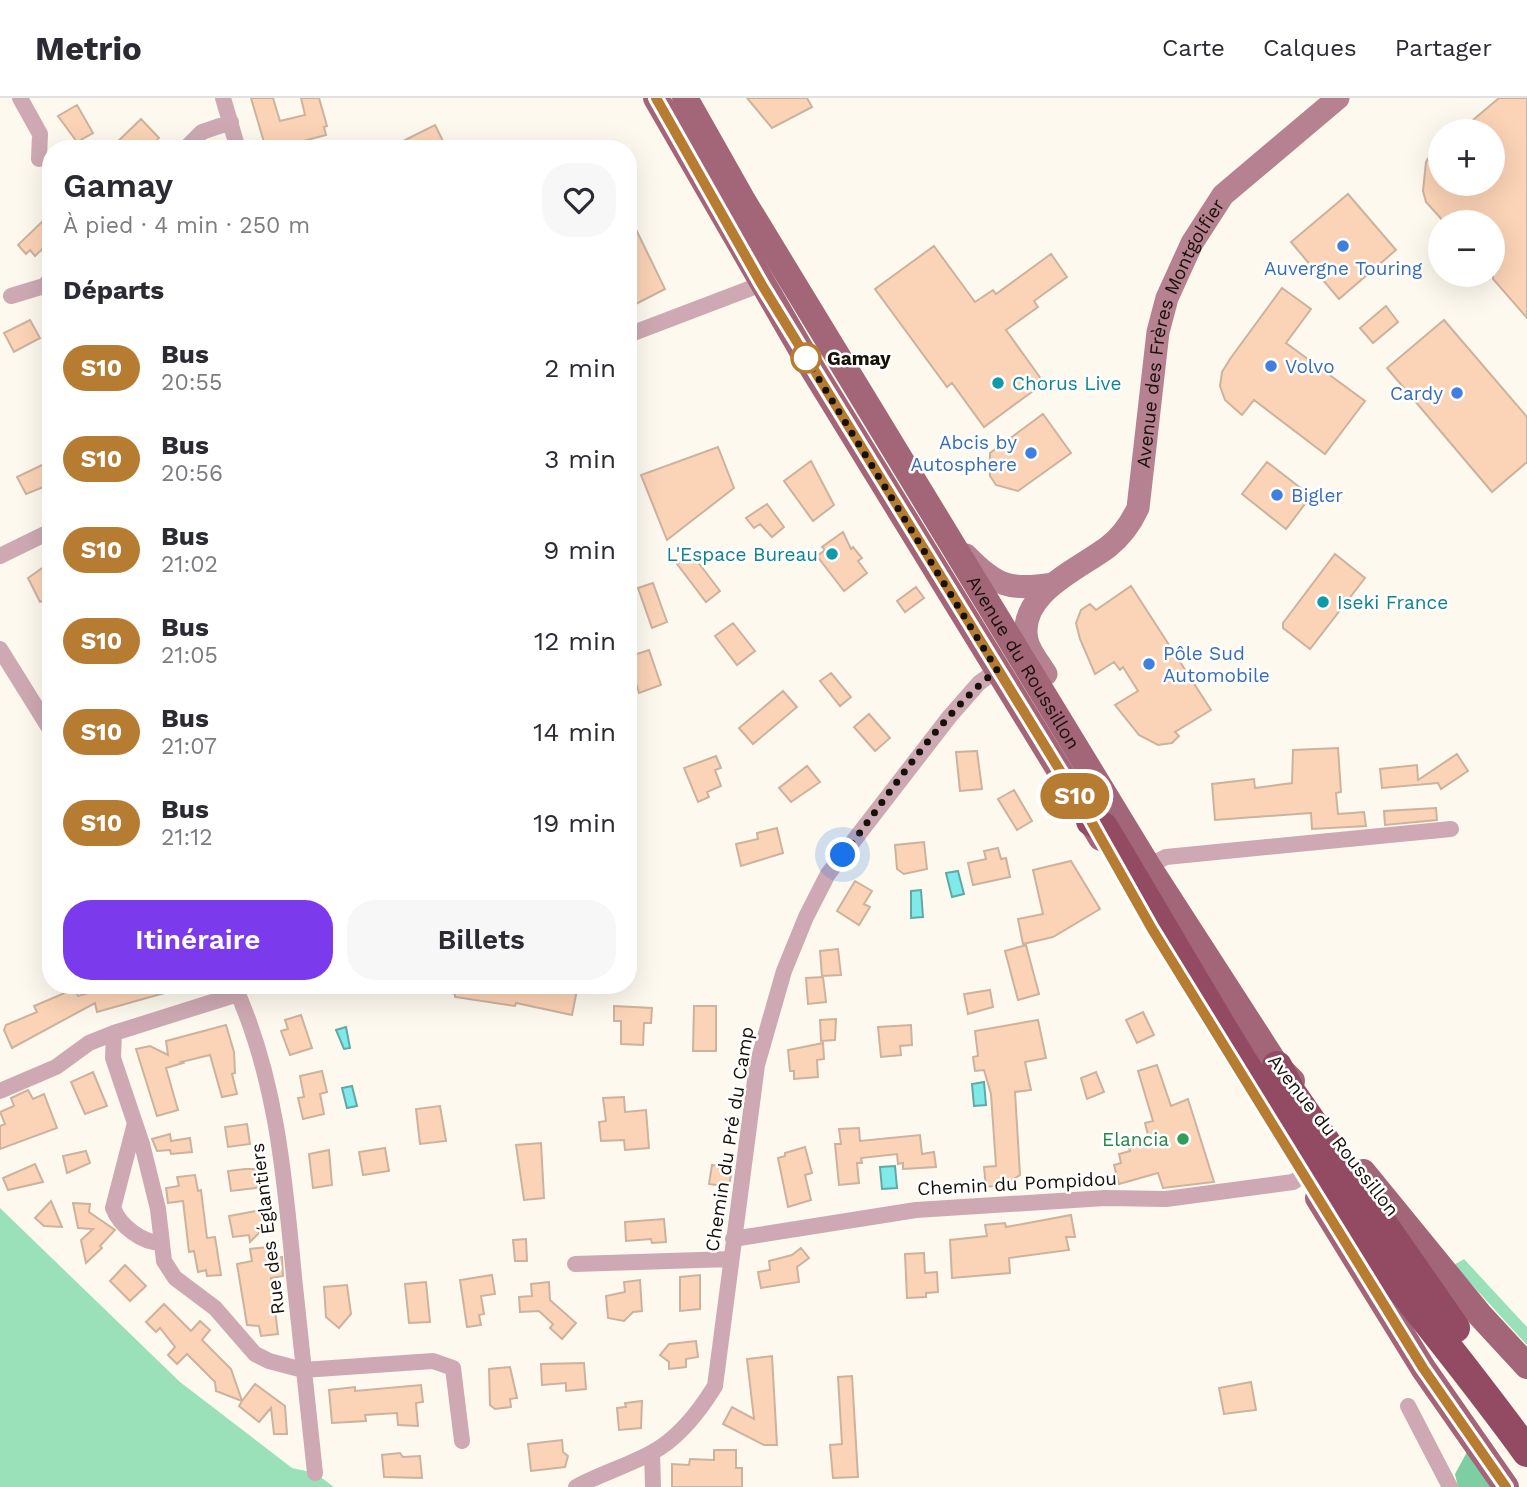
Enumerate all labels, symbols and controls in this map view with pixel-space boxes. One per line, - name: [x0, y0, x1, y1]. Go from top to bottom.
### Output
- text: Metrio: [35, 29, 142, 68]
- text: Carte: [1162, 34, 1225, 62]
- text: Calques: [1263, 34, 1357, 62]
- text: Partager: [1395, 34, 1492, 62]
- map controls: [1428, 119, 1505, 287]
- button: +: [1428, 119, 1505, 196]
- button: heart: [542, 163, 616, 237]
- text: Gamay: [63, 166, 173, 205]
- street label: Avenue des Frères Montgolfier: [1132, 194, 1230, 469]
- button: −: [1428, 210, 1505, 287]
- text: À pied · 4 min · 250 m: [63, 212, 310, 239]
- marker: Auvergne Touring: [1335, 238, 1351, 254]
- place label: Auvergne Touring: [1264, 257, 1423, 280]
- text: Départs: [63, 275, 164, 305]
- text: Bus: [161, 339, 209, 369]
- marker: Gamay: [791, 343, 821, 373]
- place label: Gamay: [827, 347, 891, 370]
- text: 2 min: [544, 353, 616, 383]
- text: S10: [81, 354, 122, 382]
- place label: Volvo: [1285, 355, 1335, 378]
- marker: Volvo: [1263, 358, 1279, 374]
- text: 20:55: [161, 369, 222, 396]
- place label: Chorus Live: [1012, 372, 1121, 395]
- marker: Chorus Live: [990, 375, 1006, 391]
- place label: Cardy: [1390, 382, 1443, 405]
- marker: Cardy: [1449, 385, 1465, 401]
- text: Bus: [161, 430, 209, 460]
- place label: Abcis by Autosphere: [910, 431, 1017, 476]
- text: 3 min: [544, 444, 616, 474]
- text: S10: [81, 445, 122, 473]
- marker: Abcis by Autosphere: [1023, 445, 1039, 461]
- text: 20:56: [161, 460, 223, 487]
- place label: Bigler: [1291, 484, 1343, 507]
- marker: Bigler: [1269, 487, 1285, 503]
- text: Bus: [161, 521, 209, 551]
- text: 9 min: [543, 535, 616, 565]
- text: S10: [81, 536, 122, 564]
- place label: L'Espace Bureau: [667, 543, 818, 566]
- marker: L'Espace Bureau: [824, 546, 840, 562]
- text: 21:02: [161, 551, 218, 578]
- street label: Avenue du Roussillon: [962, 571, 1085, 753]
- place label: Iseki France: [1337, 591, 1448, 614]
- marker: Iseki France: [1315, 594, 1331, 610]
- text: Bus: [161, 612, 209, 642]
- text: 12 min: [534, 626, 616, 656]
- text: S10: [81, 627, 122, 655]
- text: 21:05: [161, 642, 218, 669]
- place label: Pôle Sud Automobile: [1163, 642, 1270, 687]
- marker: Pôle Sud Automobile: [1141, 656, 1157, 672]
- text: Bus: [161, 703, 209, 733]
- text: 14 min: [533, 717, 616, 747]
- text: S10: [81, 718, 122, 746]
- text: 21:07: [161, 733, 217, 760]
- line badge: S10: [1035, 773, 1115, 819]
- text: S10: [1054, 782, 1096, 810]
- text: Bus: [161, 794, 209, 824]
- text: 19 min: [533, 808, 616, 838]
- text: S10: [81, 809, 122, 837]
- text: 21:12: [161, 824, 213, 851]
- your location: [825, 837, 860, 872]
- button: Itinéraire: [63, 900, 333, 980]
- button: Billets: [347, 900, 616, 980]
- street label: Chemin du Pré du Camp: [700, 1025, 759, 1253]
- street label: Avenue du Roussillon: [1263, 1050, 1404, 1221]
- place label: Elancia: [1102, 1128, 1169, 1151]
- marker: Elancia: [1175, 1131, 1191, 1147]
- street label: Rue des Églantiers: [246, 1142, 289, 1316]
- street label: Chemin du Pompidou: [916, 1167, 1118, 1200]

